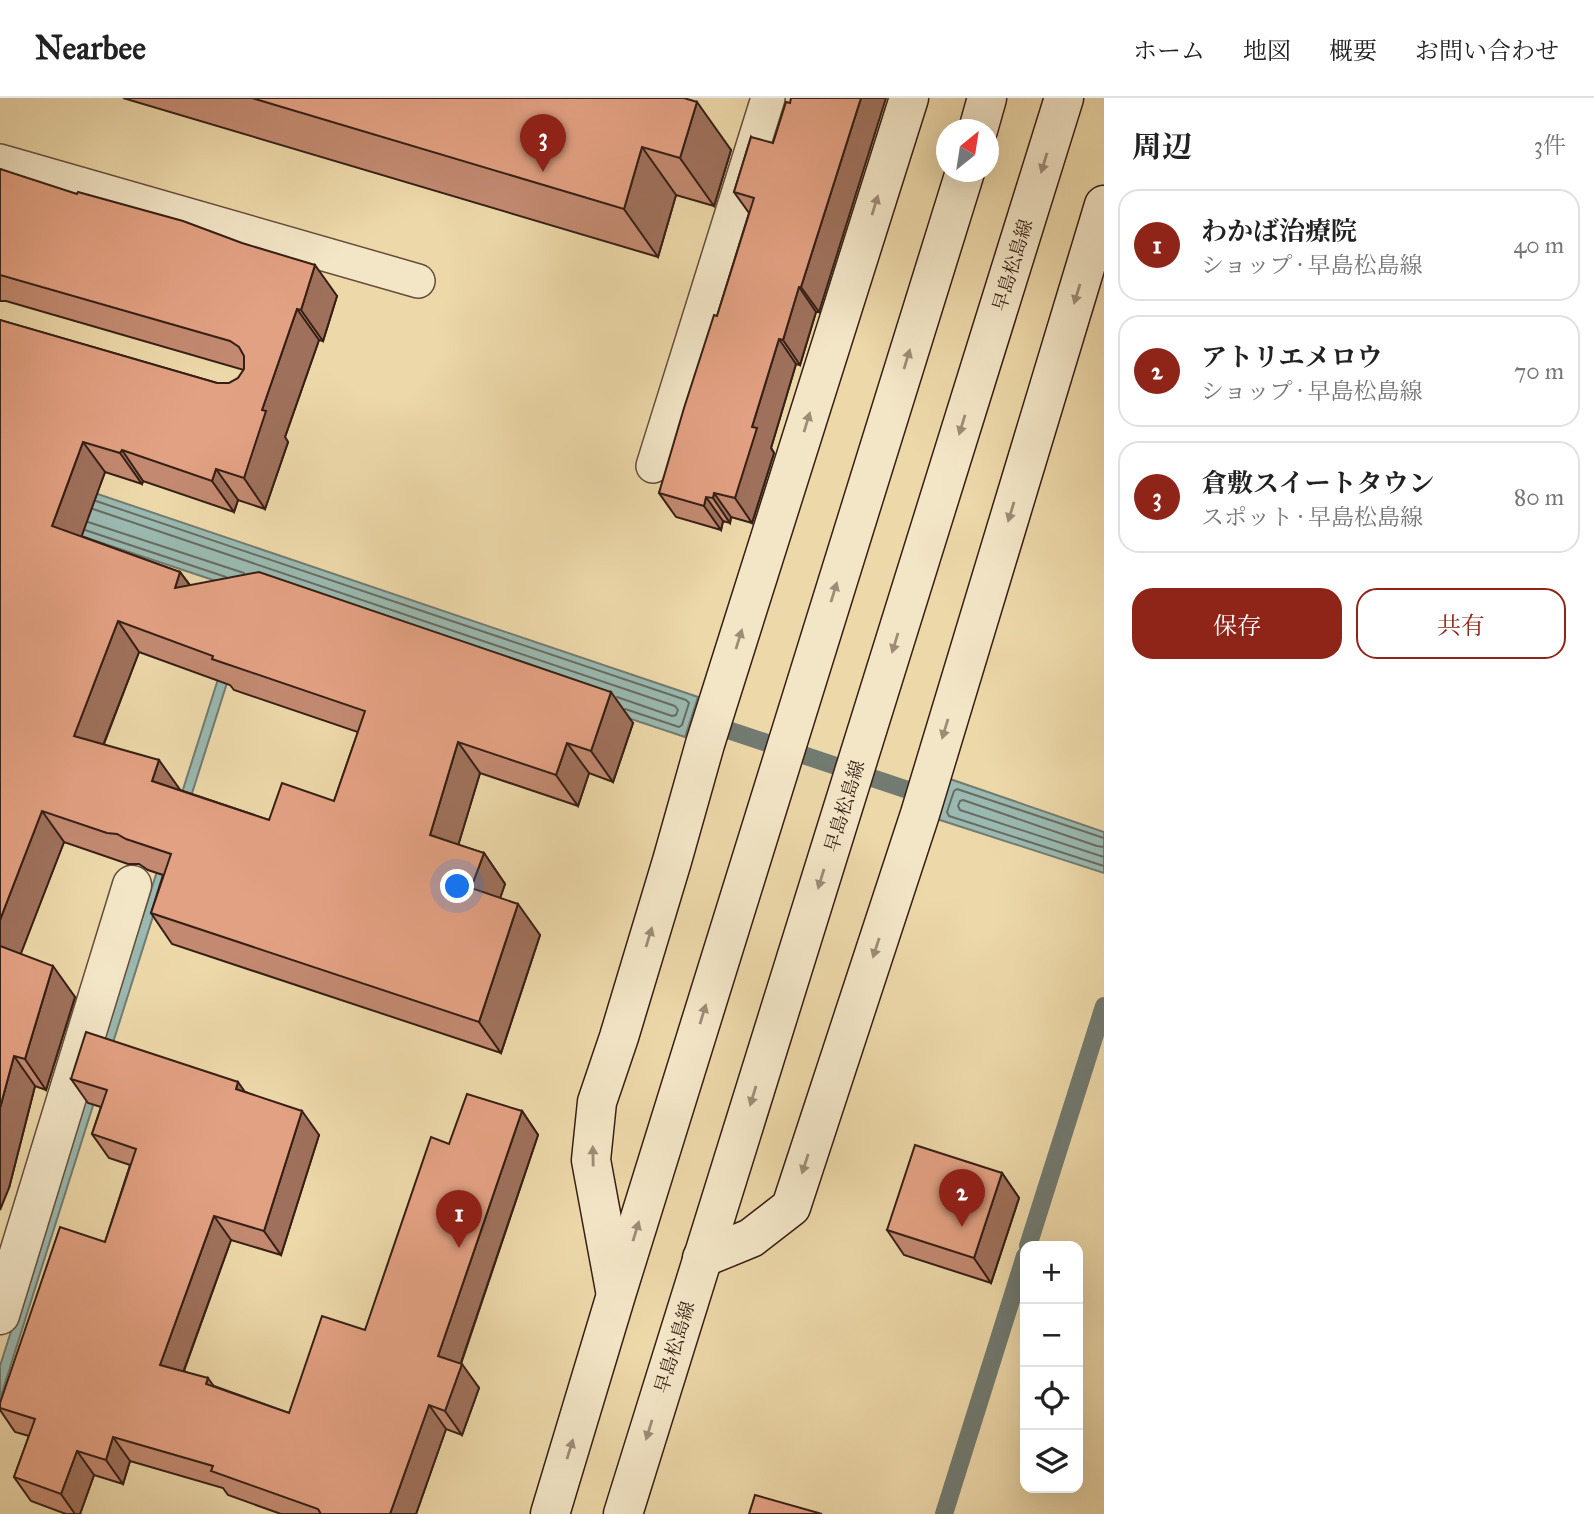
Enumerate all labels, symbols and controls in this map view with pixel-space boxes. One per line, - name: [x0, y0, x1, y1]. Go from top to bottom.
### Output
- text: Nearbee: [35, 28, 146, 68]
- text: ホーム: [1133, 36, 1205, 66]
- text: 地図: [1243, 36, 1291, 66]
- text: 概要: [1329, 36, 1377, 66]
- text: お問い合わせ: [1415, 36, 1559, 66]
- pin: 3: [520, 114, 566, 172]
- north arrow: [936, 119, 999, 182]
- text: 周辺: [1132, 129, 1192, 165]
- text: 3件: [1534, 131, 1566, 159]
- one-way arrow: [1038, 153, 1048, 174]
- one-way arrow: [871, 194, 881, 215]
- text: わかば治療院: [1201, 215, 1357, 247]
- street label: 早島松島線: [988, 216, 1037, 314]
- text: 1: [1152, 231, 1162, 259]
- text: 40 m: [1514, 231, 1564, 259]
- text: ショップ · 早島松島線: [1201, 251, 1422, 279]
- one-way arrow: [1071, 284, 1082, 305]
- text: アトリエメロウ: [1201, 341, 1382, 373]
- one-way arrow: [902, 348, 912, 369]
- text: 2: [1151, 357, 1163, 385]
- text: 70 m: [1514, 357, 1564, 385]
- text: ショップ · 早島松島線: [1201, 377, 1422, 405]
- one-way arrow: [803, 411, 813, 432]
- one-way arrow: [957, 415, 967, 436]
- text: 倉敷スイートタウン: [1201, 467, 1434, 499]
- text: 3: [1152, 483, 1162, 511]
- text: 80 m: [1514, 483, 1564, 511]
- one-way arrow: [1005, 502, 1015, 523]
- text: スポット · 早島松島線: [1201, 503, 1423, 531]
- one-way arrow: [830, 581, 840, 602]
- button: 保存: [1132, 588, 1342, 659]
- button: 共有: [1356, 588, 1566, 659]
- one-way arrow: [735, 628, 745, 649]
- one-way arrow: [889, 632, 899, 653]
- one-way arrow: [939, 719, 949, 740]
- street label: 早島松島線: [820, 757, 869, 855]
- one-way arrow: [815, 868, 826, 889]
- your location: [440, 869, 474, 903]
- one-way arrow: [645, 926, 655, 947]
- one-way arrow: [870, 938, 881, 959]
- one-way arrow: [699, 1003, 709, 1024]
- one-way arrow: [747, 1085, 758, 1106]
- one-way arrow: [587, 1145, 599, 1167]
- one-way arrow: [799, 1154, 810, 1175]
- pin: 2: [939, 1169, 985, 1227]
- pin: 1: [436, 1190, 482, 1248]
- one-way arrow: [631, 1220, 642, 1241]
- map controls: [1020, 1241, 1083, 1493]
- button: +: [1020, 1241, 1083, 1304]
- street label: 早島松島線: [650, 1298, 699, 1396]
- button: −: [1020, 1304, 1083, 1367]
- button: locate: [1020, 1367, 1083, 1430]
- one-way arrow: [643, 1420, 654, 1441]
- button: layers: [1020, 1430, 1083, 1493]
- one-way arrow: [565, 1438, 576, 1459]

